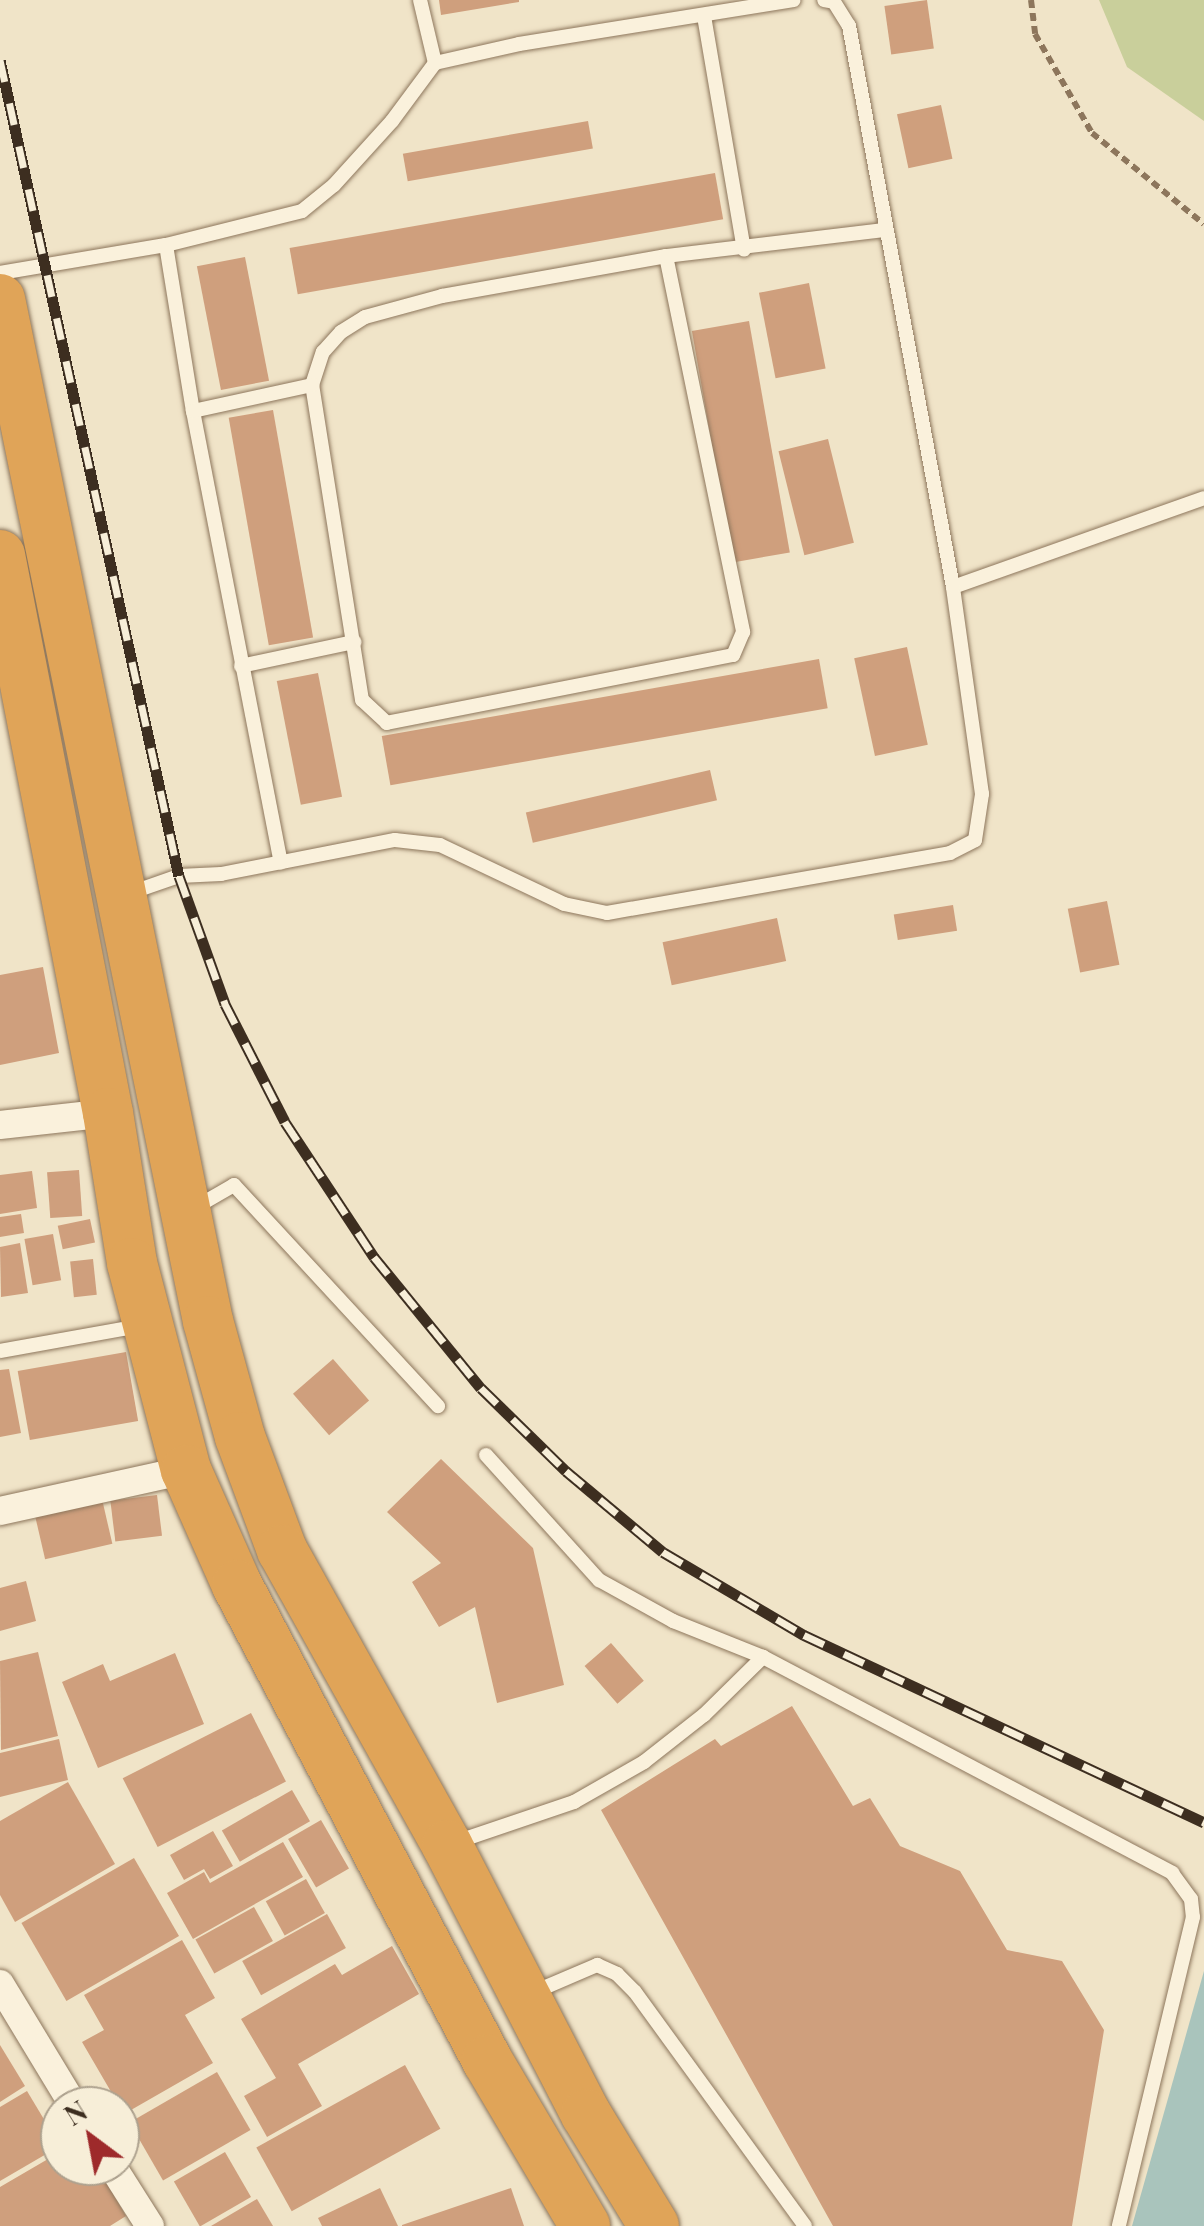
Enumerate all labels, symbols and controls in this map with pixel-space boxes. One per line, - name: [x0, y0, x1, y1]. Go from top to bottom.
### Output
- north arrow: [40, 2086, 140, 2186]
- text: N: [57, 2091, 93, 2133]

